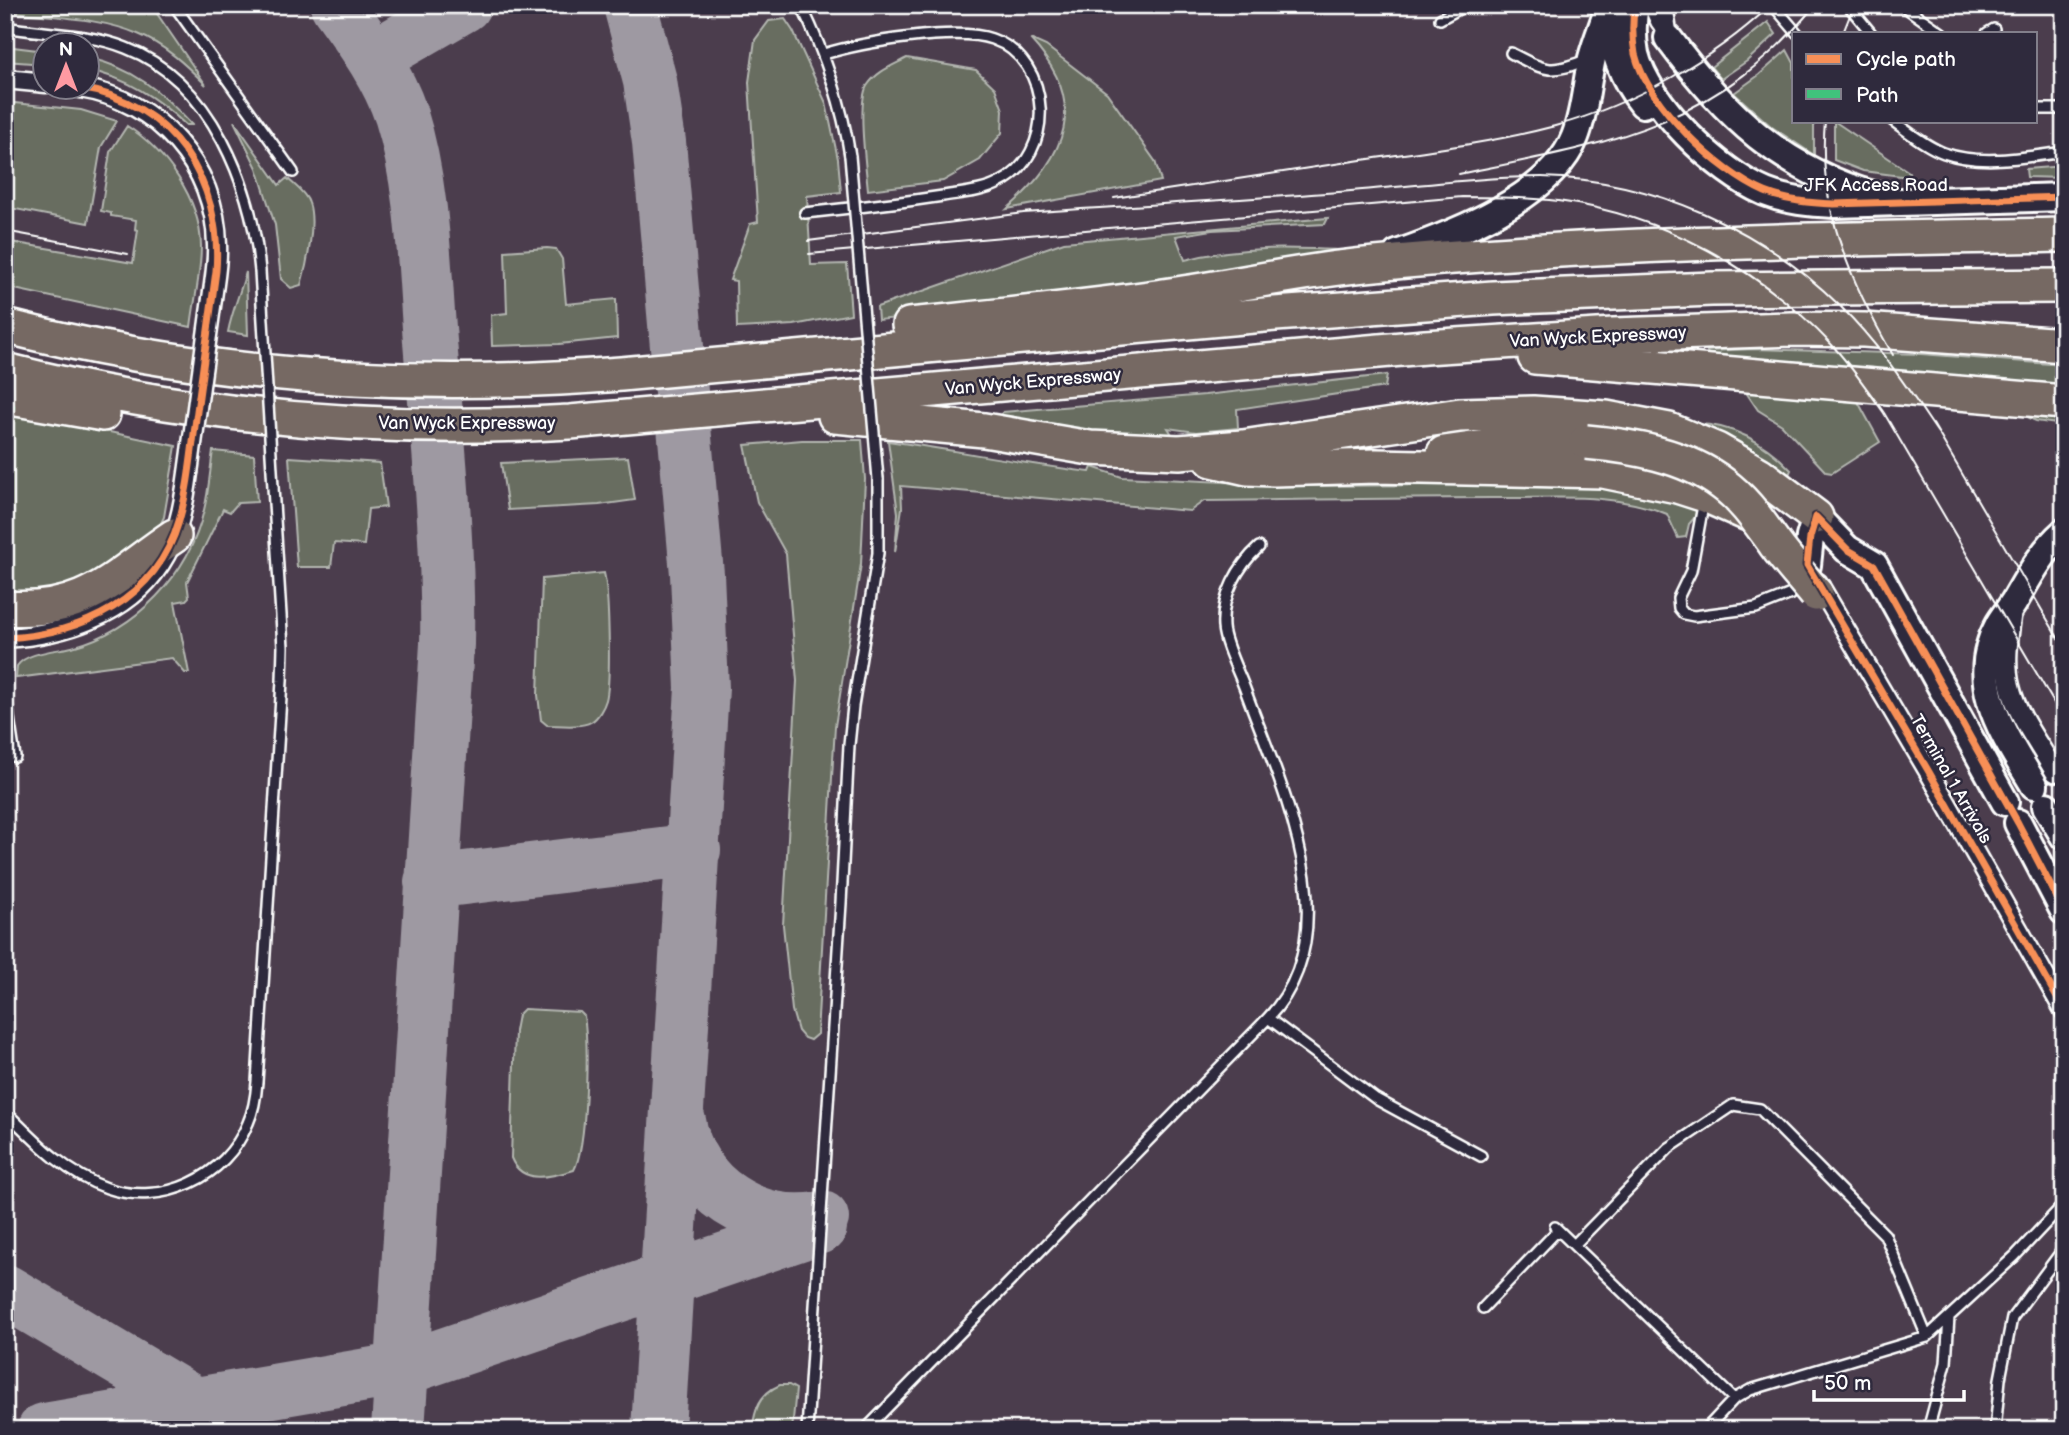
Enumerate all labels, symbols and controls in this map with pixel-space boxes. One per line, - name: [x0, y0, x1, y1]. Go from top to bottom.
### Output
- north arrow: [32, 32, 102, 102]
- legend: [1792, 32, 2038, 122]
- text: N: [59, 39, 73, 62]
- text: Cycle path: [1856, 47, 1956, 72]
- text: Path: [1856, 83, 1898, 108]
- street label: JFK Access Road: [1804, 175, 1948, 196]
- street label: Van Wyck Expressway: [1509, 322, 1688, 352]
- street label: Van Wyck Expressway: [944, 364, 1123, 400]
- street label: Van Wyck Expressway: [379, 413, 556, 434]
- street label: Terminal 1 Arrivals: [1906, 711, 1996, 847]
- scale bar: [1814, 1358, 1964, 1402]
- text: 50 m: [1824, 1371, 1871, 1396]

